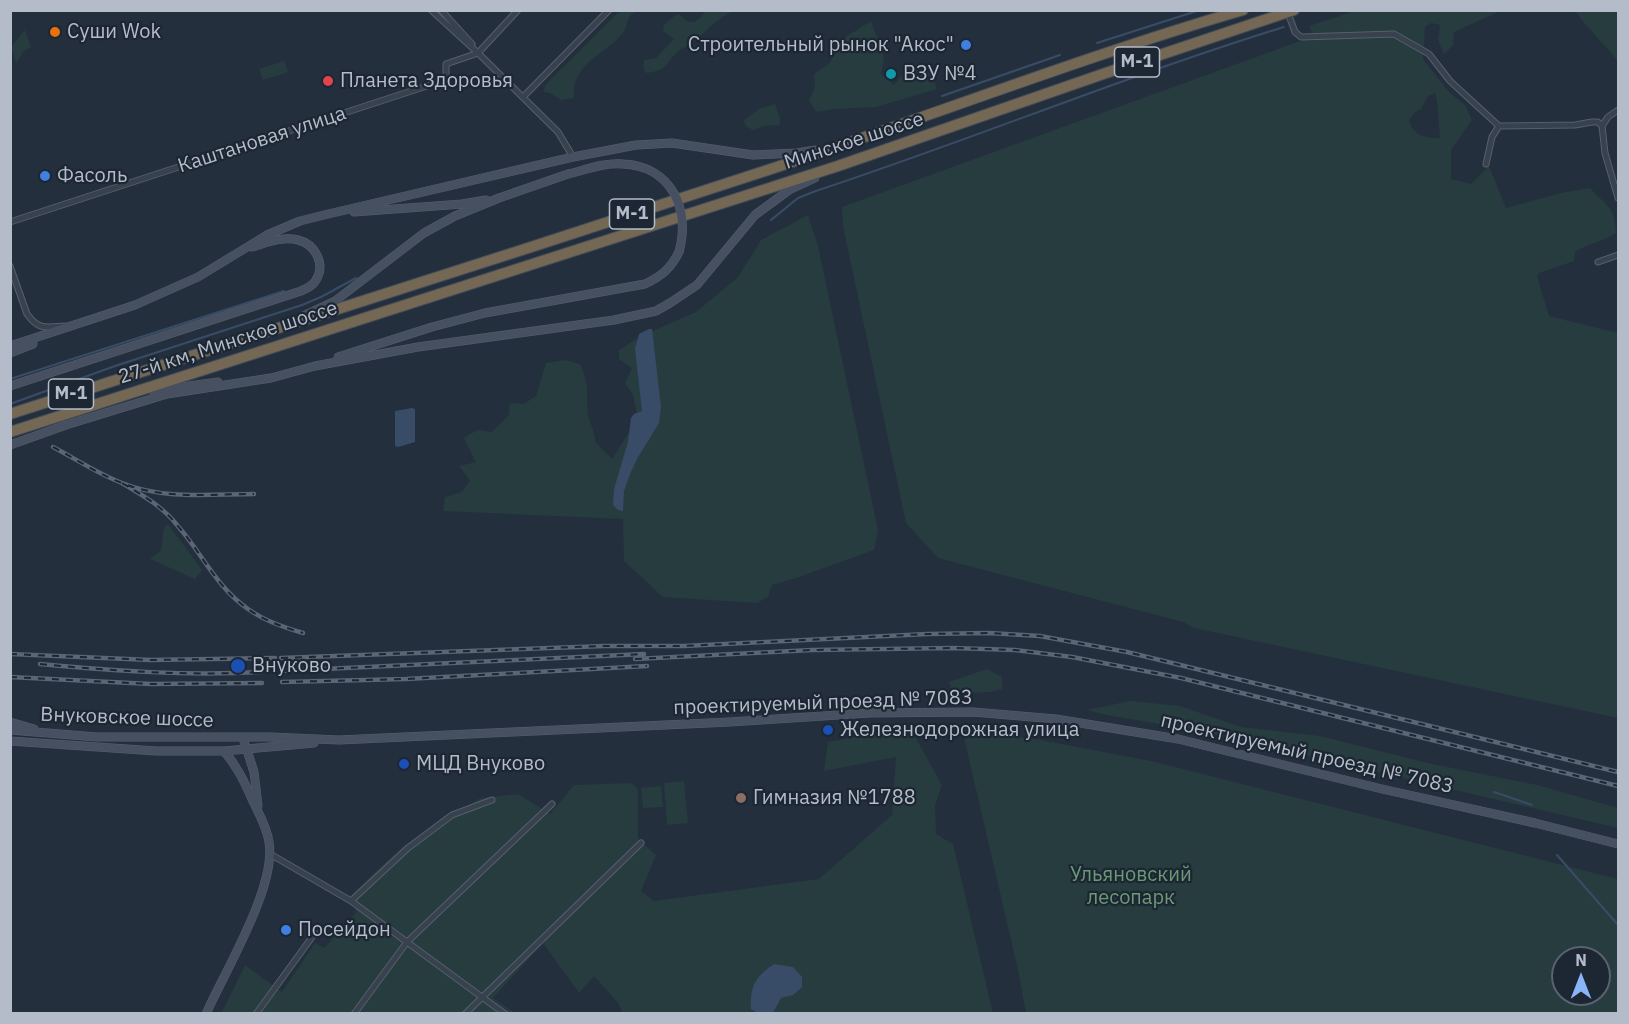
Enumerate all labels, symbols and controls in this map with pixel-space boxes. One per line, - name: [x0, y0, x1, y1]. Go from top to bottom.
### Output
- place label: Суши Wok: [67, 20, 161, 44]
- marker: Суши Wok: [48, 25, 62, 39]
- place label: Строительный рынок "Акос": [688, 33, 954, 57]
- marker: Строительный рынок "Акос": [959, 38, 973, 52]
- road number: М-1: [1114, 47, 1160, 77]
- place label: ВЗУ №4: [903, 62, 977, 86]
- marker: ВЗУ №4: [884, 67, 898, 81]
- place label: Планета Здоровья: [340, 69, 513, 93]
- marker: Планета Здоровья: [321, 74, 335, 88]
- street label: Каштановая улица: [175, 102, 349, 178]
- street label: Минское шоссе: [781, 107, 927, 175]
- place label: Фасоль: [57, 164, 127, 188]
- marker: Фасоль: [38, 169, 52, 183]
- road number: М-1: [610, 199, 654, 229]
- street label: 27-й км, Минское шоссе: [115, 296, 341, 390]
- road number: М-1: [48, 379, 94, 409]
- place label: Внуково: [252, 654, 331, 678]
- marker: Внуково: [229, 657, 247, 675]
- street label: проектируемый проезд № 7083: [673, 686, 973, 720]
- street label: Внуковское шоссе: [40, 703, 214, 733]
- street label: проектируемый проезд № 7083: [1158, 709, 1456, 799]
- place label: Железнодорожная улица: [840, 718, 1080, 742]
- marker: Железнодорожная улица: [821, 723, 835, 737]
- place label: МЦД Внуково: [416, 752, 545, 776]
- marker: МЦД Внуково: [397, 757, 411, 771]
- place label: Гимназия №1788: [753, 786, 916, 810]
- marker: Гимназия №1788: [734, 791, 748, 805]
- park label: Ульяновский лесопарк: [1070, 863, 1192, 910]
- place label: Посейдон: [298, 918, 391, 942]
- marker: Посейдон: [279, 923, 293, 937]
- north arrow: [1551, 946, 1611, 1006]
- text: N: [1575, 950, 1587, 970]

